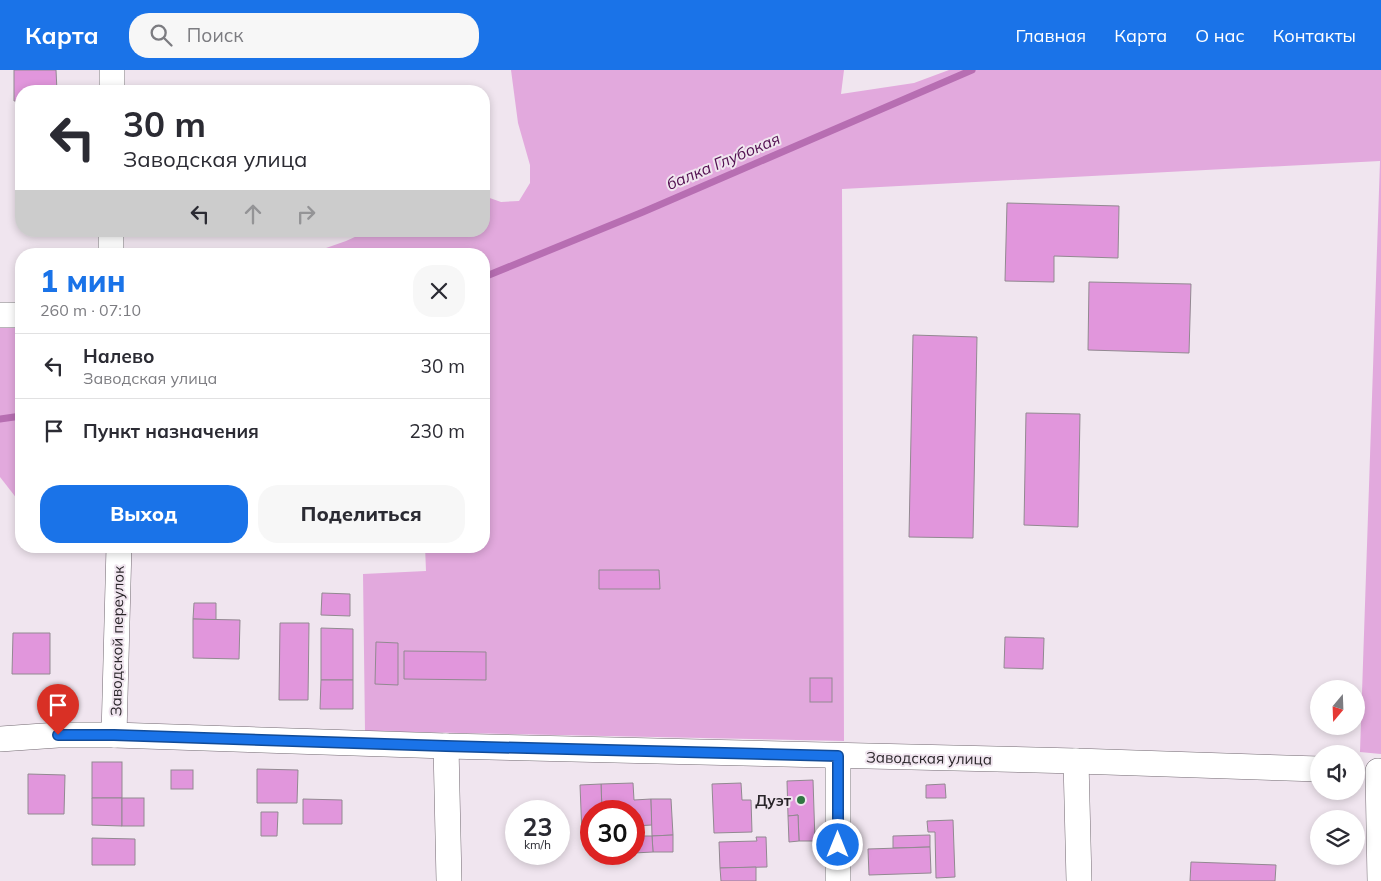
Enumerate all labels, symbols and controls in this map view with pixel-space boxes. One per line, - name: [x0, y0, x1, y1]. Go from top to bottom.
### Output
- search box: [129, 13, 479, 58]
- text: Карта: [25, 20, 99, 50]
- icon: search: [147, 21, 175, 49]
- text: Поиск: [187, 23, 244, 47]
- text: Главная: [1016, 24, 1086, 47]
- text: Карта: [1114, 24, 1167, 47]
- text: О нас: [1195, 24, 1245, 47]
- text: Контакты: [1273, 24, 1356, 47]
- text: 30 m: [123, 102, 206, 146]
- icon: left: [40, 105, 105, 170]
- water label: балка Глубокая: [663, 128, 783, 194]
- text: Заводская улица: [123, 145, 308, 173]
- icon: left: [186, 200, 214, 228]
- icon: ahead: [239, 200, 267, 228]
- icon: right: [292, 200, 320, 228]
- text: 1 мин: [40, 262, 126, 300]
- button: close: [413, 265, 465, 317]
- text: 260 m · 07:10: [40, 300, 141, 320]
- text: Налево: [83, 344, 155, 368]
- icon: left: [40, 352, 68, 380]
- text: 30 m: [421, 354, 465, 378]
- text: Заводская улица: [83, 368, 217, 388]
- icon: arrive: [40, 417, 68, 445]
- text: Пункт назначения: [83, 419, 259, 443]
- text: 230 m: [409, 419, 465, 443]
- button: Выход: [40, 485, 248, 543]
- button: Поделиться: [258, 485, 465, 543]
- street label: Заводской переулок: [106, 565, 128, 716]
- north arrow: [1310, 680, 1365, 735]
- map controls: [1310, 680, 1365, 865]
- pin: [37, 684, 79, 735]
- icon: arrive: [44, 691, 72, 719]
- button: sound: [1310, 745, 1365, 800]
- street label: Заводская улица: [866, 747, 992, 769]
- place label: Дуэт: [755, 791, 792, 810]
- marker: Дуэт: [795, 794, 807, 806]
- speed limit sign: 30: [580, 800, 645, 865]
- button: layers: [1310, 810, 1365, 865]
- text: 23: [522, 811, 553, 842]
- position arrow: [811, 818, 863, 870]
- text: km/h: [524, 837, 551, 852]

